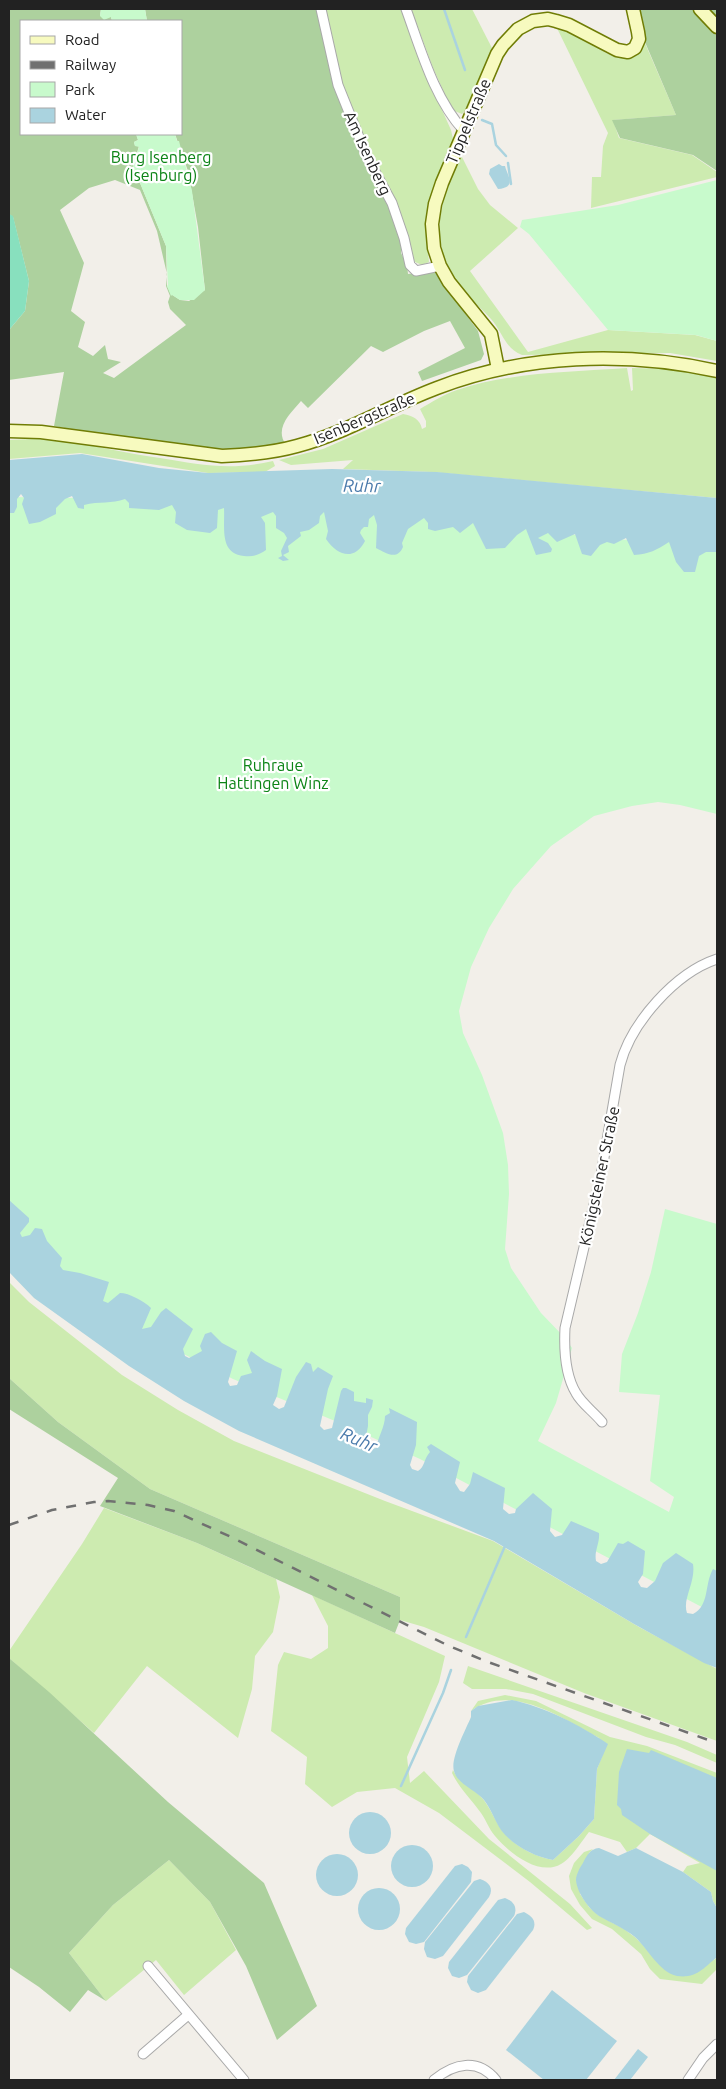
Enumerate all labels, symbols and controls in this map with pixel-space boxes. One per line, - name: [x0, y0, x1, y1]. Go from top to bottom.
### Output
- legend: [20, 20, 182, 135]
- text: Road: [65, 31, 100, 48]
- text: Railway: [65, 56, 116, 73]
- street label: Tippelstraße: [442, 76, 494, 166]
- text: Park: [65, 81, 95, 98]
- text: Water: [65, 106, 106, 123]
- street label: Am Isenberg: [341, 108, 395, 198]
- park label: Burg Isenberg (Isenburg): [111, 148, 211, 185]
- street label: Isenbergstraße: [311, 389, 417, 447]
- water label: Ruhr: [343, 475, 382, 495]
- park label: Ruhraue Hattingen Winz: [217, 756, 329, 792]
- street label: Königsteiner Straße: [575, 1105, 623, 1247]
- water label: Ruhr: [338, 1423, 382, 1456]

